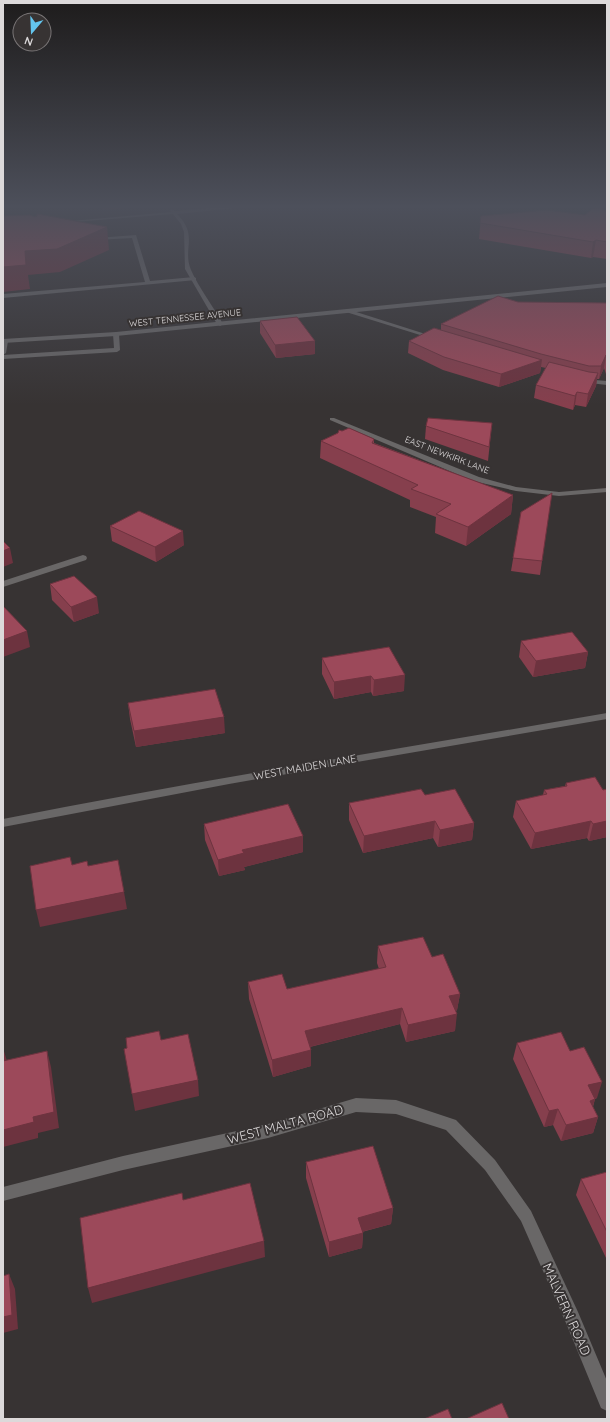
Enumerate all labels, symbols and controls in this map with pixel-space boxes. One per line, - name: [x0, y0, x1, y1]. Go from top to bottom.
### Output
- north arrow: [12, 12, 52, 52]
- text: N: [23, 34, 35, 49]
- street label: WEST TENNESSEE AVENUE: [128, 306, 241, 329]
- street label: EAST NEWKIRK LANE: [403, 433, 491, 476]
- street label: WEST MAIDEN LANE: [253, 751, 357, 783]
- street label: WEST MALTA ROAD: [225, 1101, 345, 1147]
- street label: MALVERN ROAD: [539, 1260, 595, 1358]

